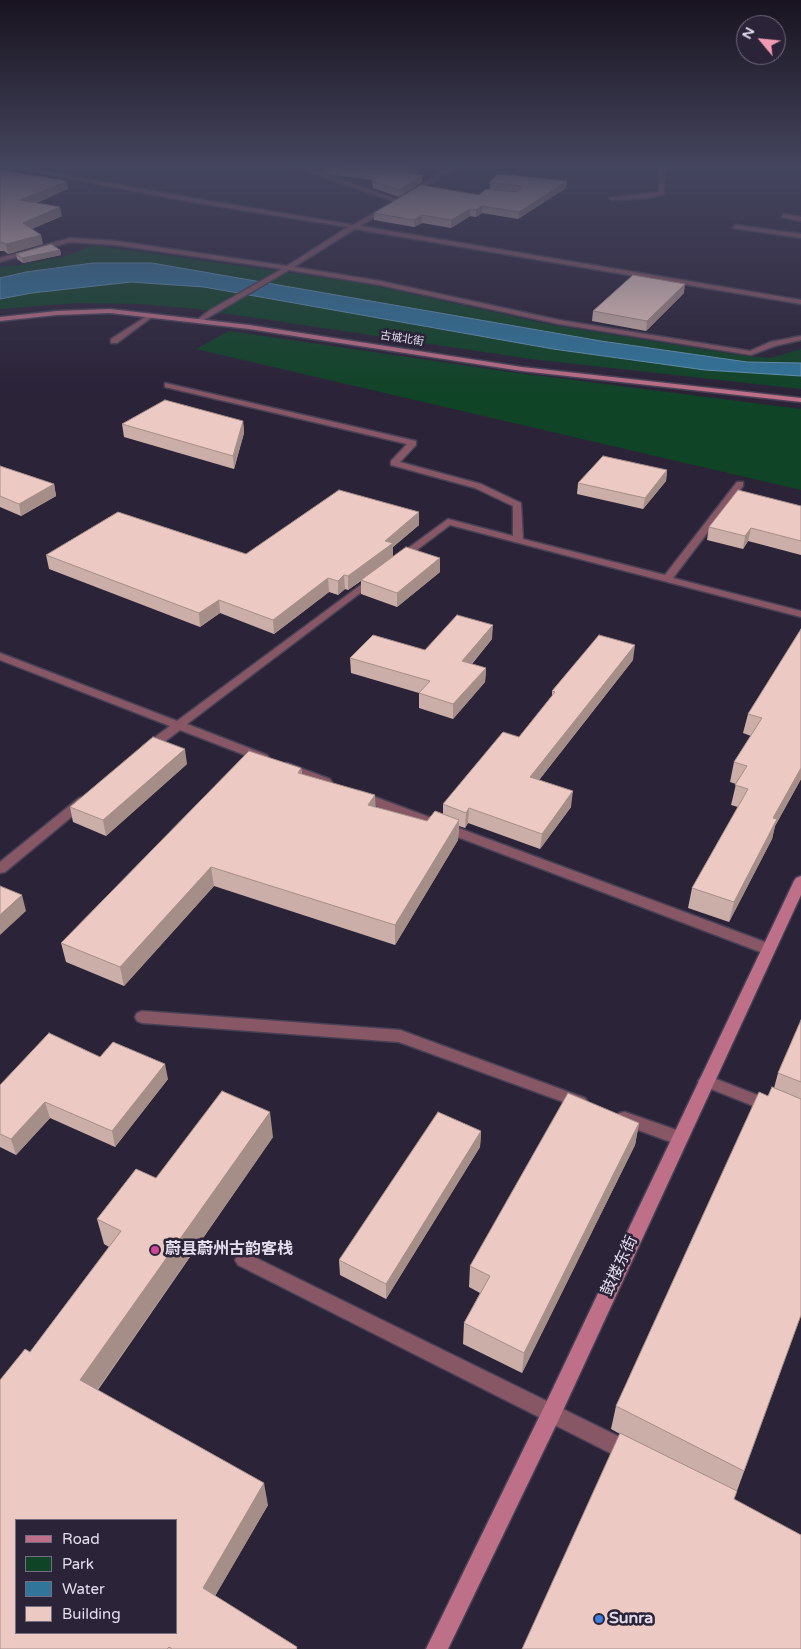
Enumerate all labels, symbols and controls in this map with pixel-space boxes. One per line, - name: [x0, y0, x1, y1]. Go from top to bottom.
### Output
- north arrow: [736, 15, 786, 65]
- text: N: [738, 24, 758, 42]
- street label: 古城北街: [379, 329, 425, 349]
- street label: 鼓楼东街: [598, 1233, 642, 1299]
- place label: 蔚县蔚州古韵客栈: [165, 1240, 293, 1260]
- marker: 蔚县蔚州古韵客栈: [149, 1244, 161, 1256]
- legend: [15, 1519, 178, 1634]
- text: Road: [62, 1530, 100, 1548]
- text: Park: [62, 1555, 94, 1573]
- text: Water: [62, 1580, 105, 1598]
- text: Building: [62, 1605, 121, 1623]
- place label: Sunra: [609, 1609, 653, 1629]
- marker: Sunra: [593, 1613, 605, 1625]

